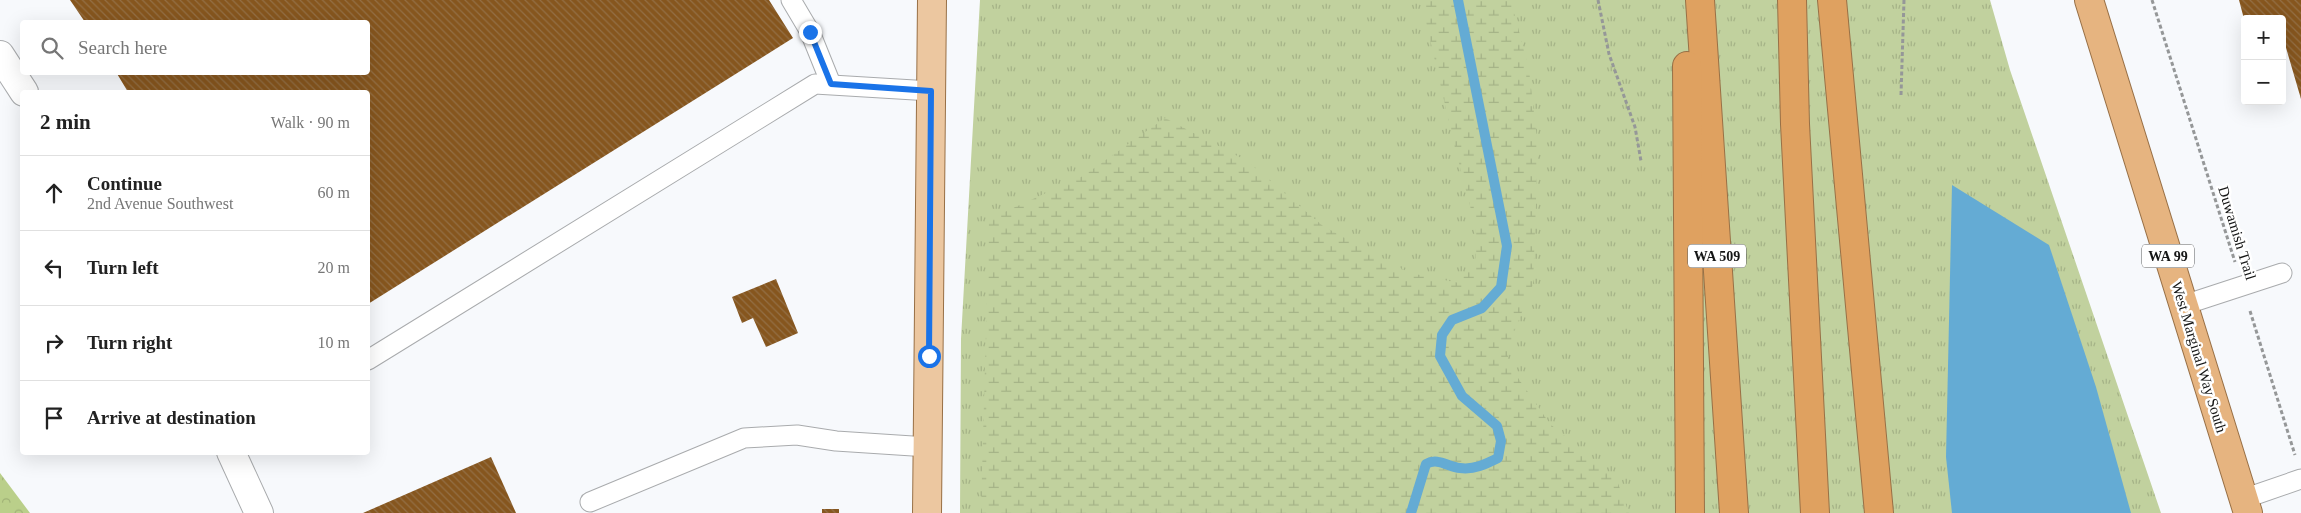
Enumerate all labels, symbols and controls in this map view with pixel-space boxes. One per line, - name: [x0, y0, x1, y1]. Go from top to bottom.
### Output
- map controls: [2241, 15, 2286, 105]
- button: +: [2241, 15, 2286, 60]
- search box: [20, 20, 370, 75]
- route end: [799, 21, 822, 44]
- icon: search: [38, 34, 66, 62]
- text: Search here: [78, 37, 167, 58]
- button: −: [2241, 60, 2286, 105]
- text: 2 min: [40, 110, 91, 134]
- text: Walk · 90 m: [271, 114, 350, 131]
- text: Continue: [87, 173, 162, 194]
- icon: ahead: [40, 179, 68, 207]
- text: 60 m: [318, 184, 350, 201]
- street label: Duwamish Trail: [2215, 184, 2259, 282]
- text: 2nd Avenue Southwest: [87, 195, 233, 212]
- road number: WA 509: [1688, 245, 1746, 268]
- road number: WA 99: [2142, 245, 2194, 268]
- icon: left: [40, 254, 68, 282]
- text: Turn left: [87, 257, 159, 278]
- text: 20 m: [318, 259, 350, 276]
- street label: West Marginal Way South: [2168, 279, 2230, 435]
- icon: right: [40, 329, 68, 357]
- text: Turn right: [87, 332, 172, 353]
- text: 10 m: [318, 334, 350, 351]
- route start: [918, 345, 941, 368]
- icon: arrive: [40, 404, 68, 432]
- text: Arrive at destination: [87, 407, 256, 428]

